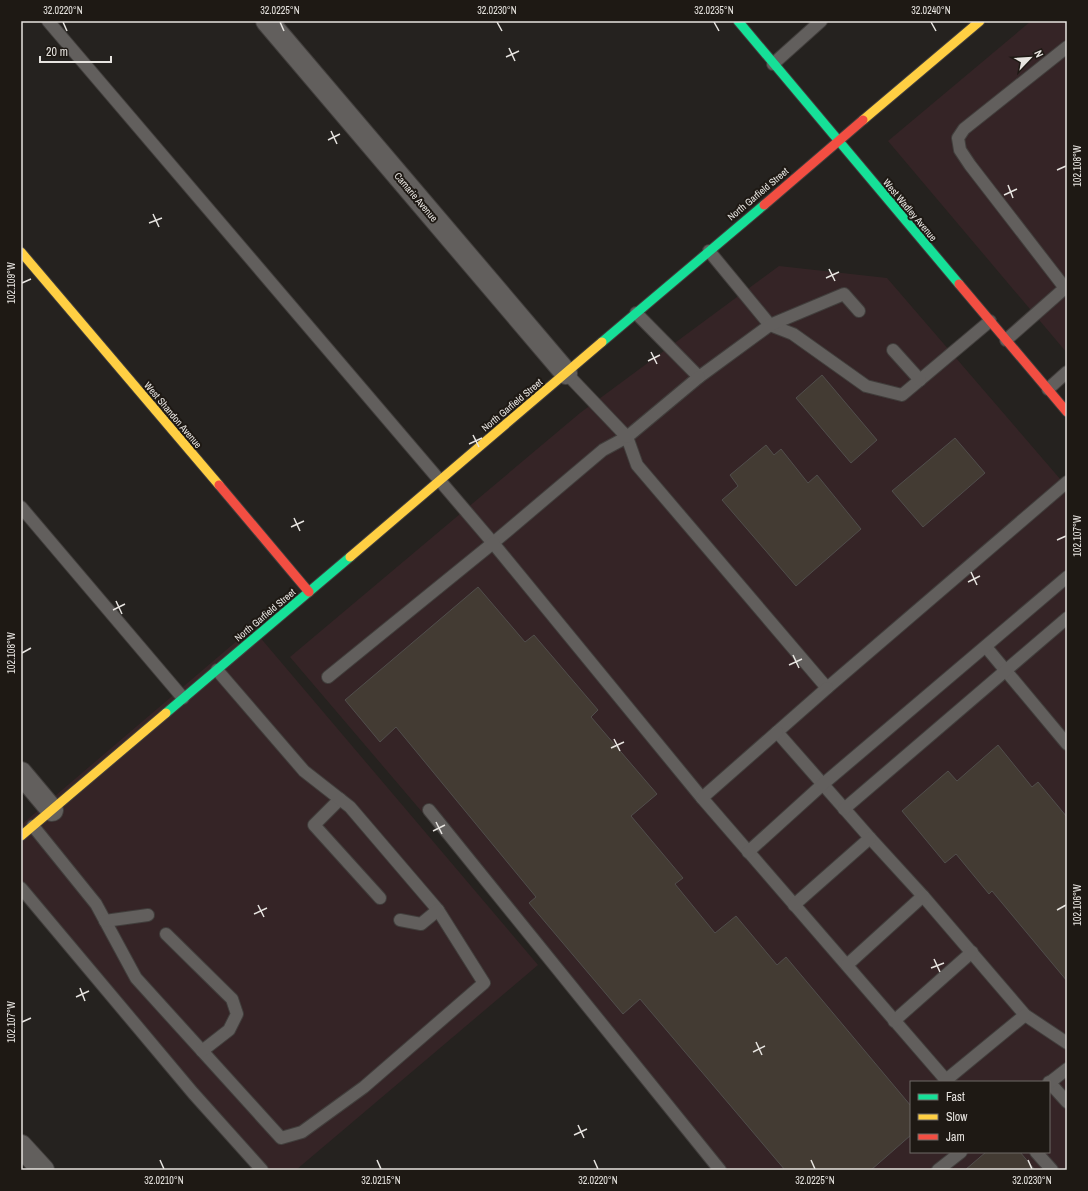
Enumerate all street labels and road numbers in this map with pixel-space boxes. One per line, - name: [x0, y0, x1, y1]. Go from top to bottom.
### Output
- street label: North Garfield Street: [725, 164, 792, 223]
- street label: Camarie Avenue: [391, 169, 441, 225]
- street label: West Wadley Avenue: [880, 176, 940, 244]
- street label: North Garfield Street: [479, 375, 546, 434]
- street label: West Shandon Avenue: [141, 379, 205, 451]
- street label: North Garfield Street: [232, 585, 299, 644]

